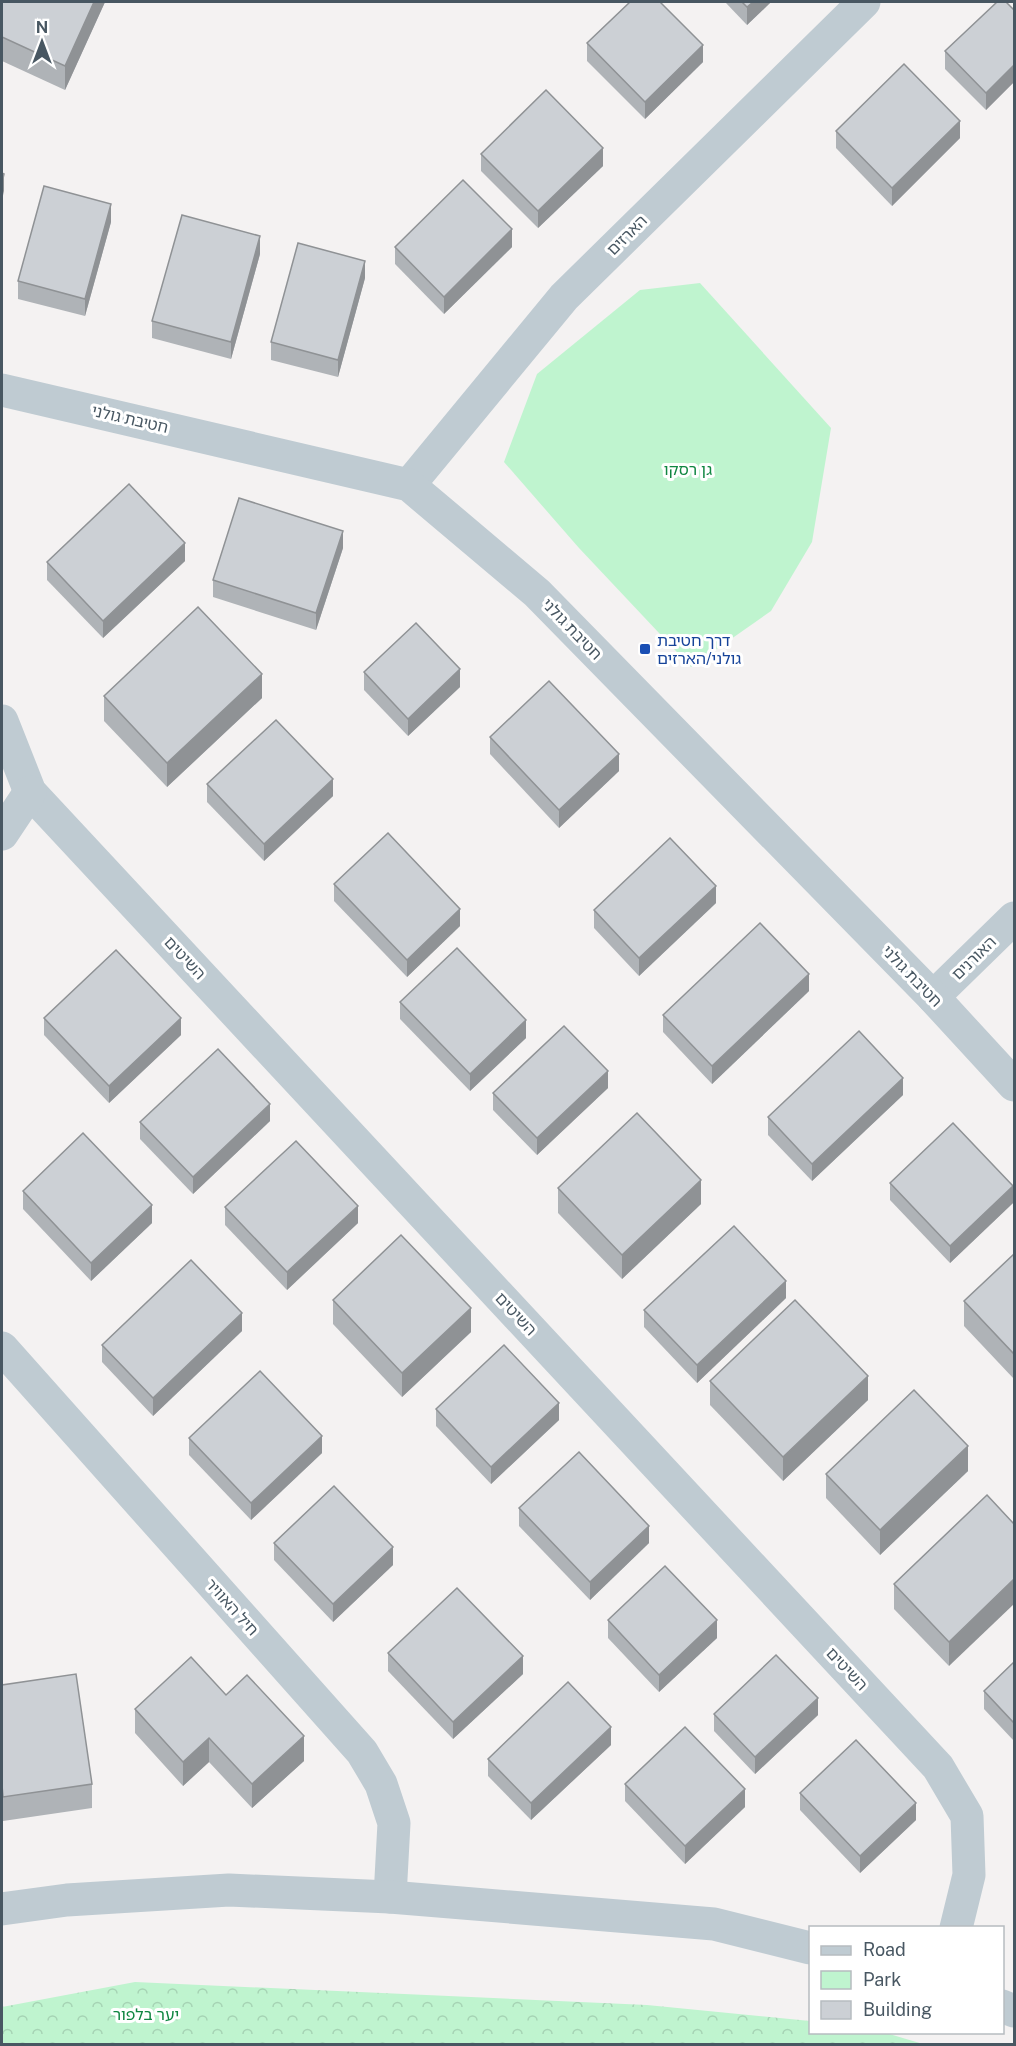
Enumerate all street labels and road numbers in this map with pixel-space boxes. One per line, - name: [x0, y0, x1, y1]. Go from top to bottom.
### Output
- street label: הארזים: [603, 211, 651, 259]
- street label: חטיבת גולני: [90, 401, 170, 437]
- street label: חטיבת גולני: [538, 594, 606, 664]
- street label: האורנים: [948, 932, 1000, 984]
- street label: השיטים: [160, 933, 210, 983]
- street label: חטיבת גולני: [878, 941, 946, 1011]
- street label: השיטים: [491, 1289, 541, 1339]
- street label: חיל האוויר: [201, 1575, 263, 1639]
- street label: השיטים: [822, 1644, 872, 1694]

